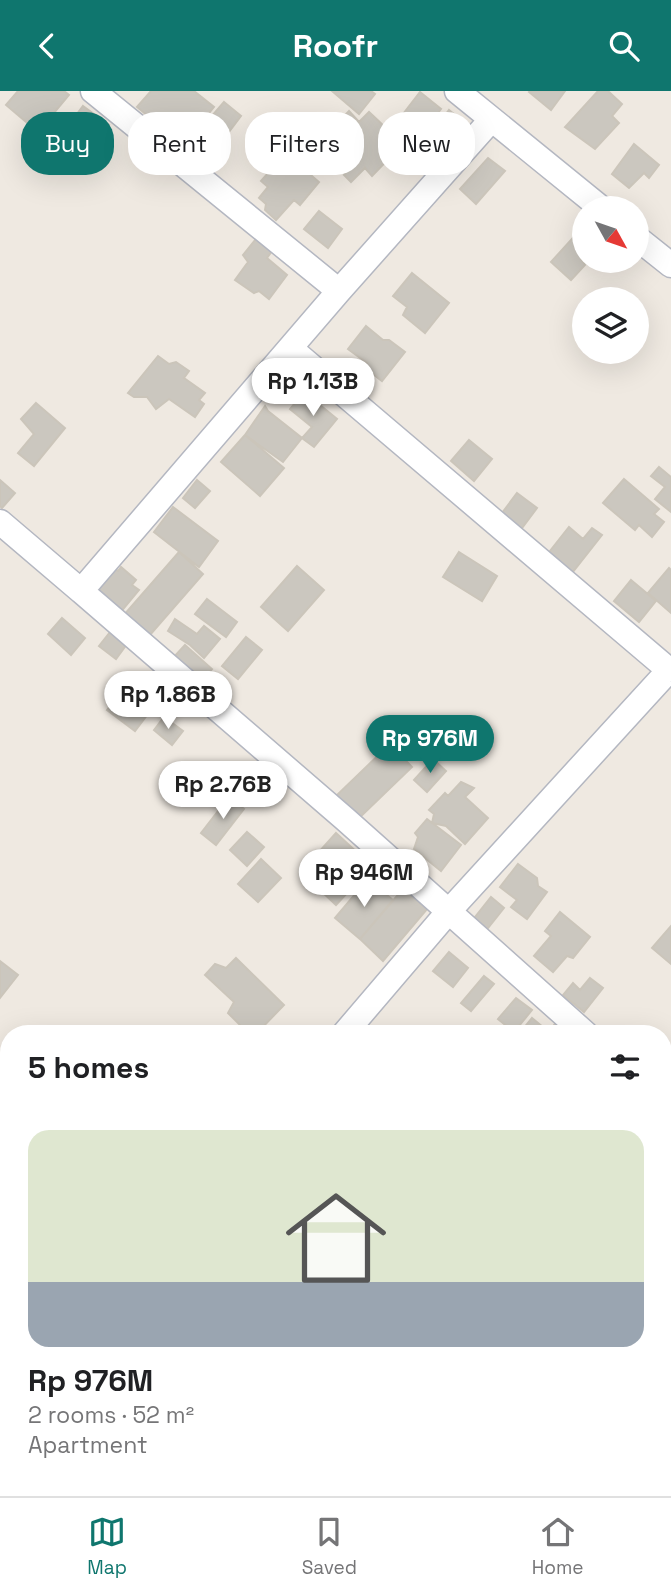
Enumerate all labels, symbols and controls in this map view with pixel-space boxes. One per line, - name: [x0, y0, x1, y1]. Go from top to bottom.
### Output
- text: Roofr: [293, 26, 378, 66]
- icon: back: [28, 27, 66, 65]
- icon: search: [605, 27, 643, 65]
- chip: Buy: [21, 112, 114, 175]
- chip: Rent: [128, 112, 231, 175]
- chip: Filters: [245, 112, 364, 175]
- chip: New: [378, 112, 475, 175]
- north arrow: [572, 196, 649, 273]
- map controls: [572, 196, 649, 364]
- button: layers: [572, 287, 649, 364]
- pin: Rp 1.13B: [241, 359, 385, 418]
- text: Rp 1.13B: [268, 366, 358, 396]
- pin: Rp 1.86B: [96, 671, 240, 731]
- text: Rp 1.86B: [120, 679, 216, 709]
- pin: Rp 976M: [365, 715, 495, 775]
- text: Rp 976M: [382, 723, 478, 753]
- pin: Rp 2.76B: [151, 761, 295, 821]
- text: Rp 2.76B: [175, 769, 271, 799]
- pin: Rp 946M: [299, 849, 429, 909]
- text: Rp 946M: [315, 857, 413, 887]
- text: 5 homes: [28, 1048, 149, 1087]
- icon: filters: [606, 1048, 644, 1086]
- icon: home: [273, 1175, 399, 1301]
- text: Rp 976M: [28, 1361, 153, 1400]
- text: 2 rooms · 52 m²: [28, 1400, 194, 1430]
- text: Apartment: [28, 1430, 148, 1460]
- tab: Map: [87, 1513, 127, 1580]
- tab: Saved: [302, 1513, 357, 1580]
- tab: Home: [532, 1513, 584, 1580]

